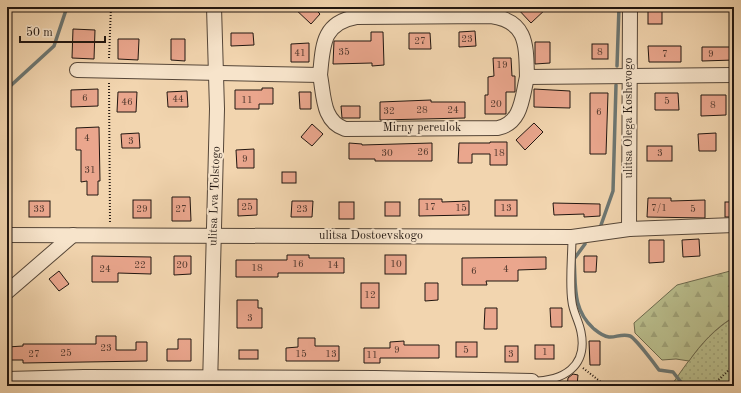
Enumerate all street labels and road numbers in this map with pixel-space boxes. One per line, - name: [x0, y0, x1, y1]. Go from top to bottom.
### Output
- street label: ulitsa Olega Koshevogo: [623, 57, 635, 178]
- street label: Mirny pereulok: [383, 122, 461, 134]
- street label: ulitsa Lva Tolstogo: [207, 146, 223, 246]
- street label: ulitsa Dostoevskogo: [319, 230, 423, 242]

